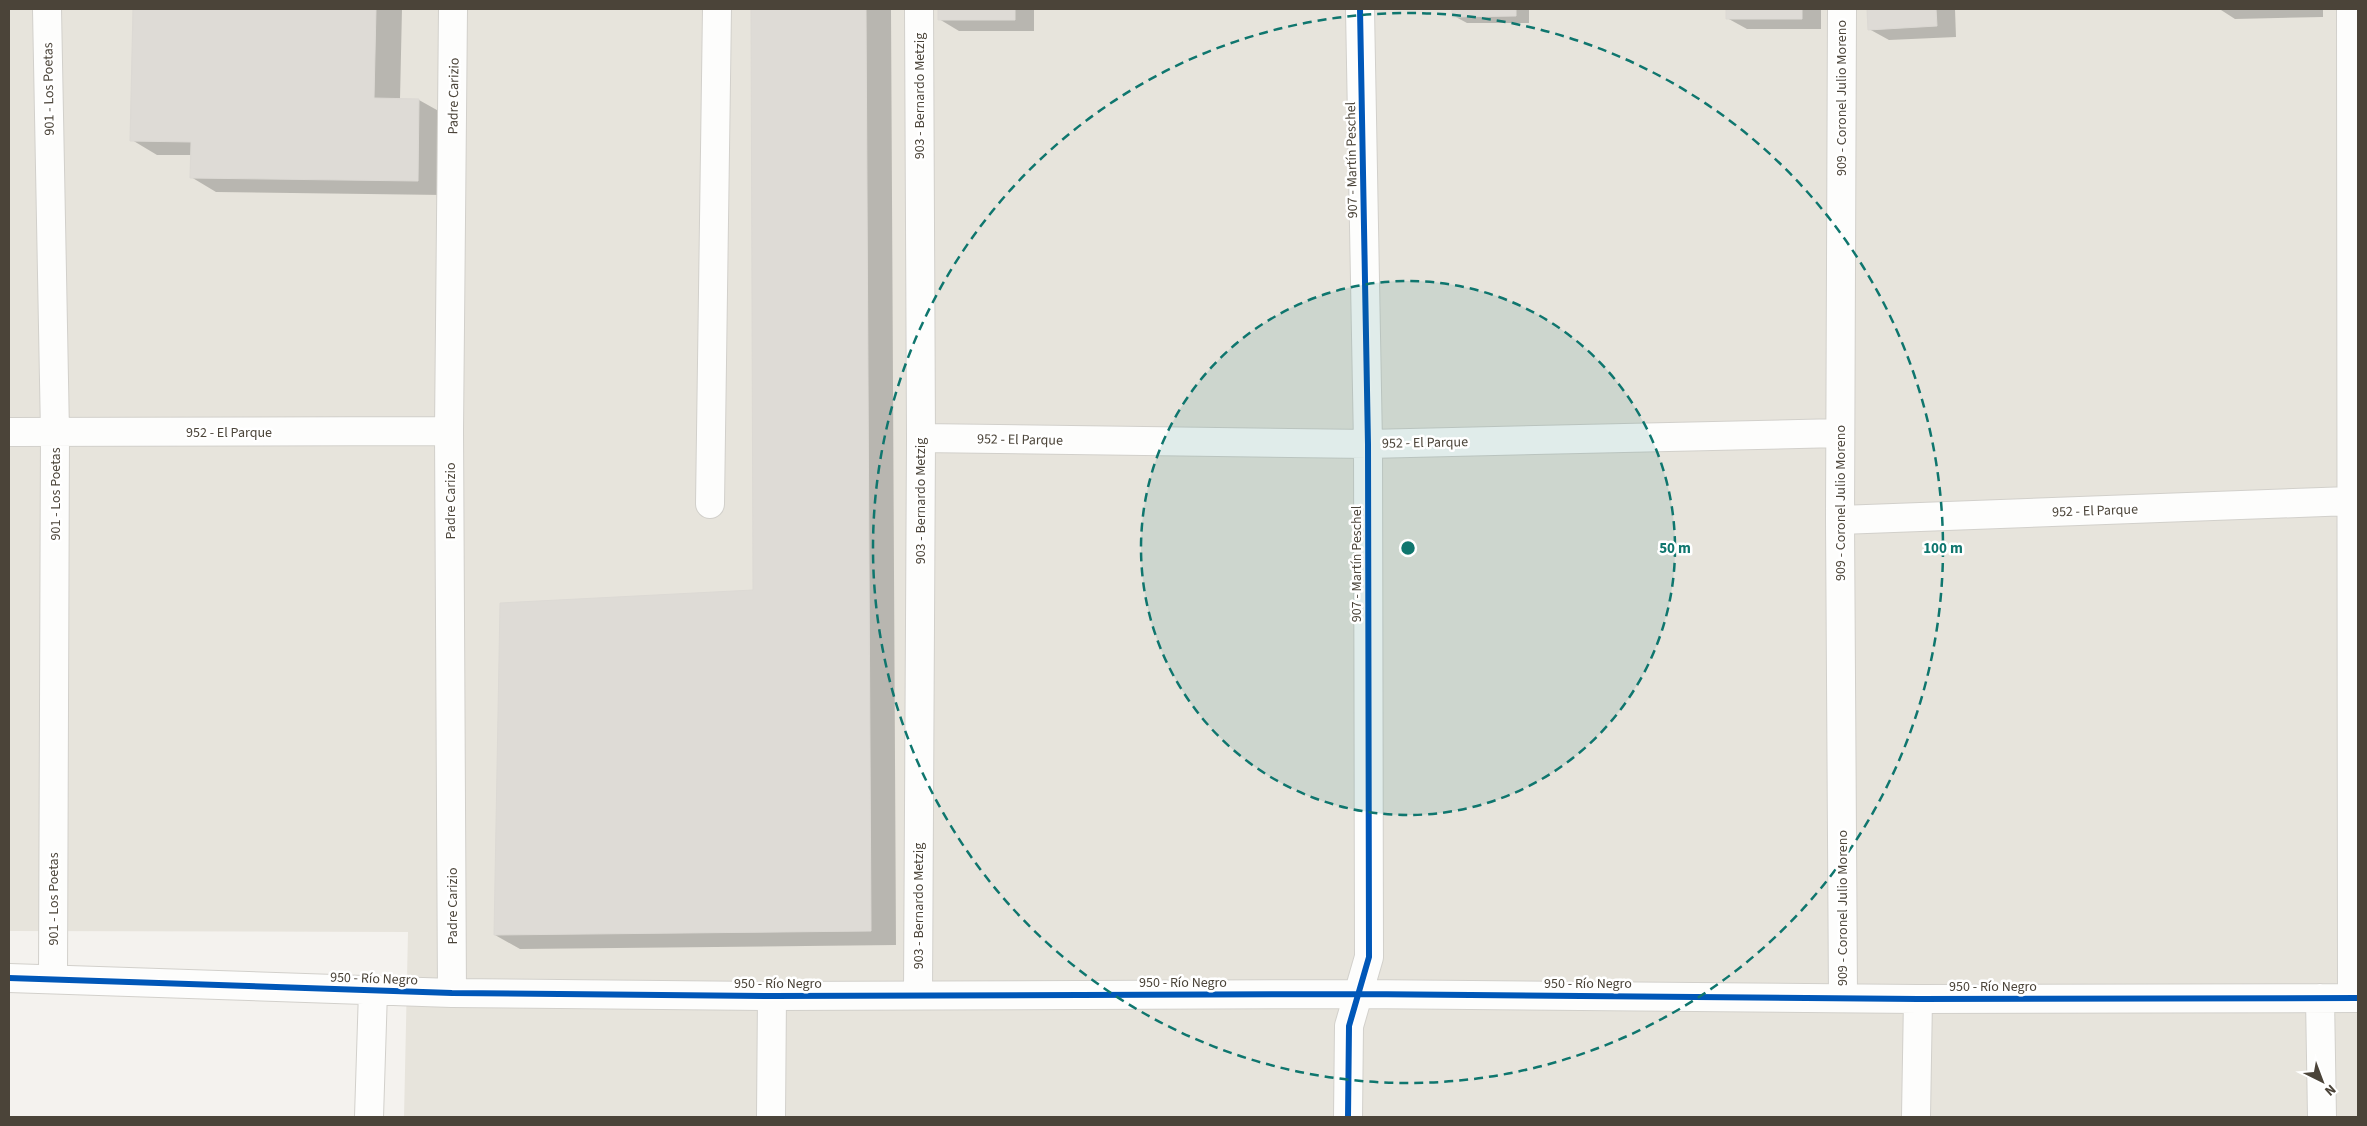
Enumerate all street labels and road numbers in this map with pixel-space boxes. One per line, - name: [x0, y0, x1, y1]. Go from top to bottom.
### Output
- street label: 909 - Coronel Julio Moreno: [1832, 20, 1852, 176]
- street label: 903 - Bernardo Metzig: [910, 33, 930, 159]
- street label: 901 - Los Poetas: [38, 42, 60, 136]
- street label: Padre Carizio: [443, 57, 465, 135]
- street label: 907 - Martín Peschel: [1341, 101, 1363, 218]
- street label: 952 - El Parque: [186, 423, 272, 443]
- street label: 909 - Coronel Julio Moreno: [1831, 425, 1851, 581]
- street label: 952 - El Parque: [977, 429, 1063, 451]
- street label: 952 - El Parque: [1382, 432, 1468, 454]
- street label: 903 - Bernardo Metzig: [911, 438, 931, 564]
- street label: 901 - Los Poetas: [46, 447, 66, 541]
- street label: Padre Carizio: [441, 463, 461, 539]
- street label: 952 - El Parque: [2052, 500, 2138, 522]
- street label: 907 - Martín Peschel: [1347, 505, 1367, 622]
- street label: 909 - Coronel Julio Moreno: [1833, 830, 1853, 986]
- street label: 903 - Bernardo Metzig: [909, 843, 929, 969]
- street label: 901 - Los Poetas: [44, 852, 64, 946]
- street label: Padre Carizio: [443, 868, 463, 944]
- street label: 950 - Río Negro: [330, 967, 418, 991]
- street label: 950 - Río Negro: [1139, 973, 1227, 993]
- street label: 950 - Río Negro: [734, 974, 822, 994]
- street label: 950 - Río Negro: [1544, 974, 1632, 994]
- street label: 950 - Río Negro: [1949, 977, 2037, 997]

